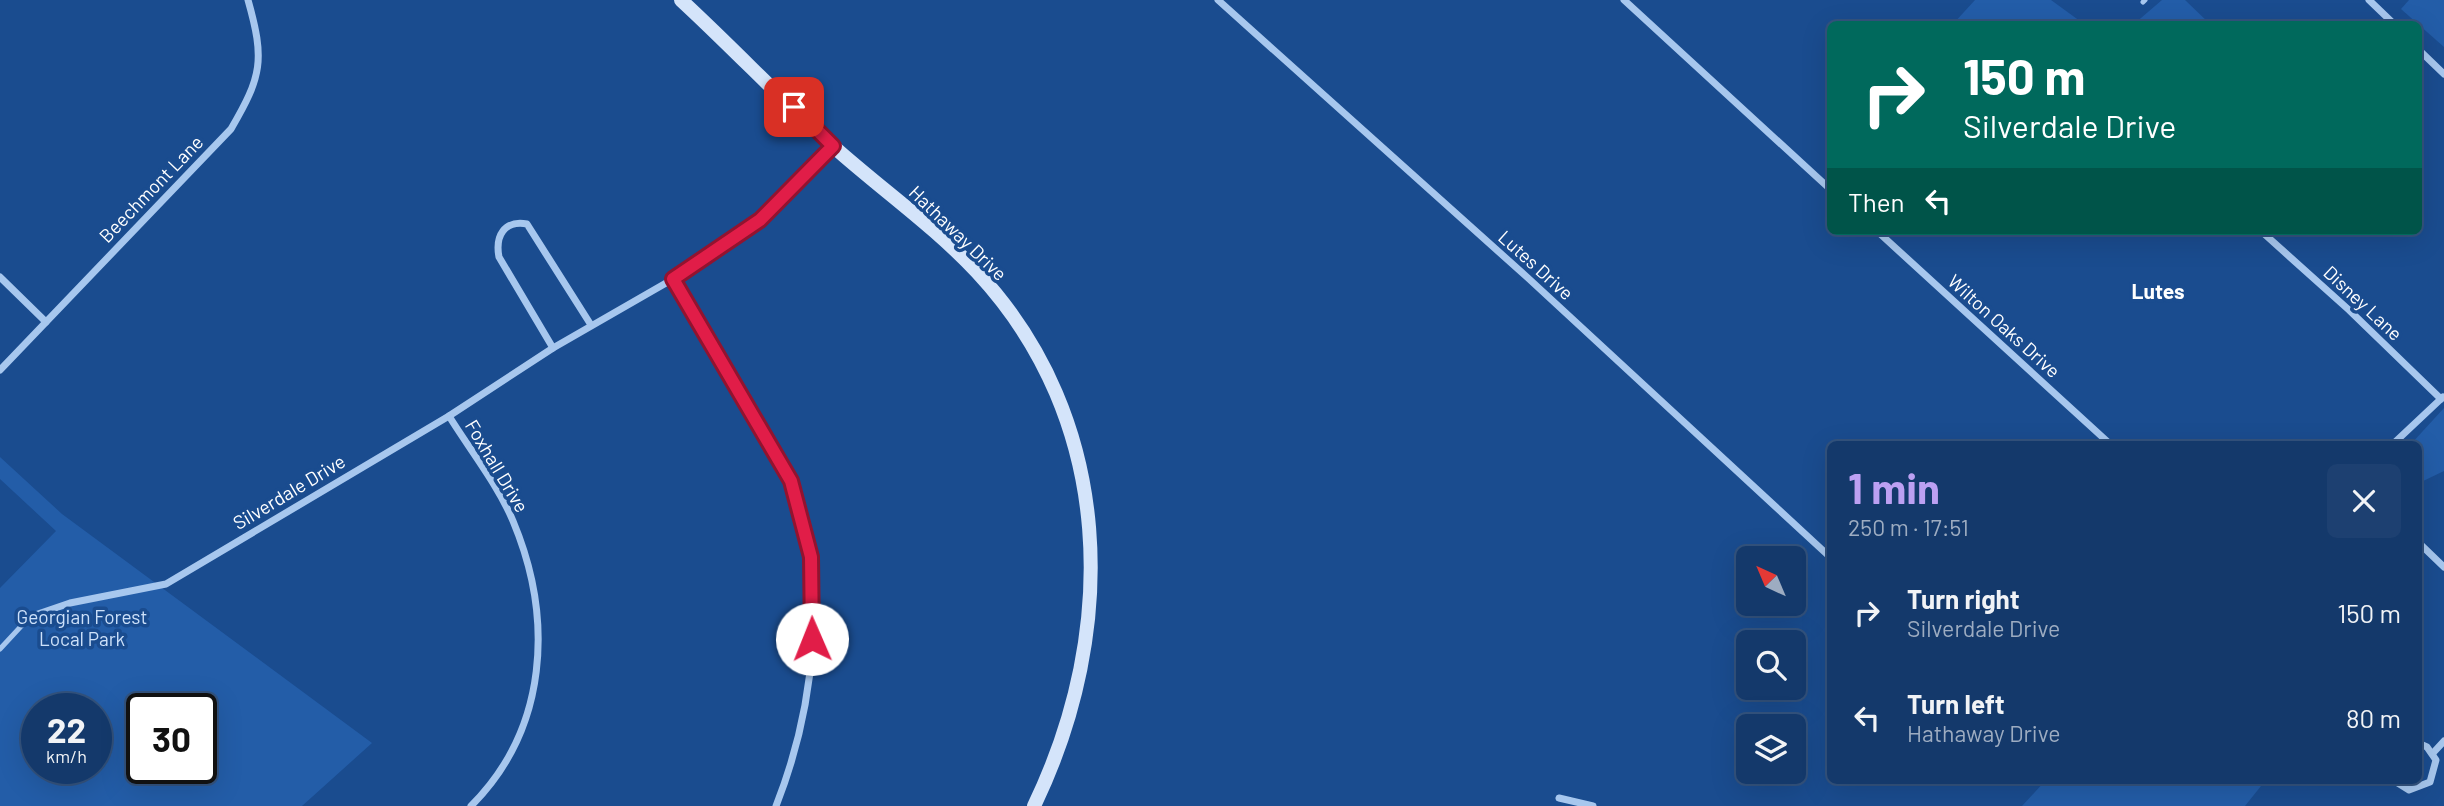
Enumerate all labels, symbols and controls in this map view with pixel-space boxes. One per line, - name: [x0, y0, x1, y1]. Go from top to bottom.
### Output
- text: 150 m: [1963, 46, 2085, 105]
- icon: right: [1848, 49, 1939, 140]
- pin: [764, 77, 824, 137]
- icon: arrive: [775, 88, 813, 126]
- text: Silverdale Drive: [1963, 106, 2176, 144]
- street label: Beechmont Lane: [94, 130, 208, 247]
- street label: Hathaway Drive: [905, 180, 1012, 285]
- icon: left: [1919, 182, 1957, 220]
- text: Then: [1848, 186, 1905, 217]
- street label: Lutes Drive: [1494, 225, 1579, 304]
- street label: Disney Lane: [2319, 260, 2407, 345]
- street label: Wilton Oaks Drive: [1943, 269, 2065, 382]
- district label: Lutes: [2131, 278, 2185, 303]
- street label: Foxhall Drive: [461, 415, 534, 516]
- street label: Silverdale Drive: [229, 449, 349, 534]
- text: 1 min: [1848, 462, 1940, 512]
- button: close: [2327, 464, 2401, 538]
- text: 250 m · 17:51: [1848, 513, 1969, 541]
- north arrow: [1736, 546, 1806, 616]
- map controls: [1736, 546, 1806, 784]
- text: Turn right: [1907, 583, 2020, 614]
- icon: right: [1848, 594, 1886, 632]
- text: 150 m: [2337, 597, 2401, 628]
- position arrow: [775, 602, 849, 676]
- park label: Georgian Forest Local Park: [17, 605, 147, 650]
- text: Silverdale Drive: [1907, 614, 2060, 642]
- button: search: [1736, 630, 1806, 700]
- text: Turn left: [1907, 688, 2005, 719]
- speed limit sign: 30: [126, 693, 217, 784]
- icon: left: [1848, 699, 1886, 737]
- text: 80 m: [2346, 702, 2401, 733]
- text: 22: [47, 708, 86, 750]
- button: layers: [1736, 714, 1806, 784]
- text: Hathaway Drive: [1907, 719, 2060, 747]
- text: km/h: [46, 745, 87, 767]

